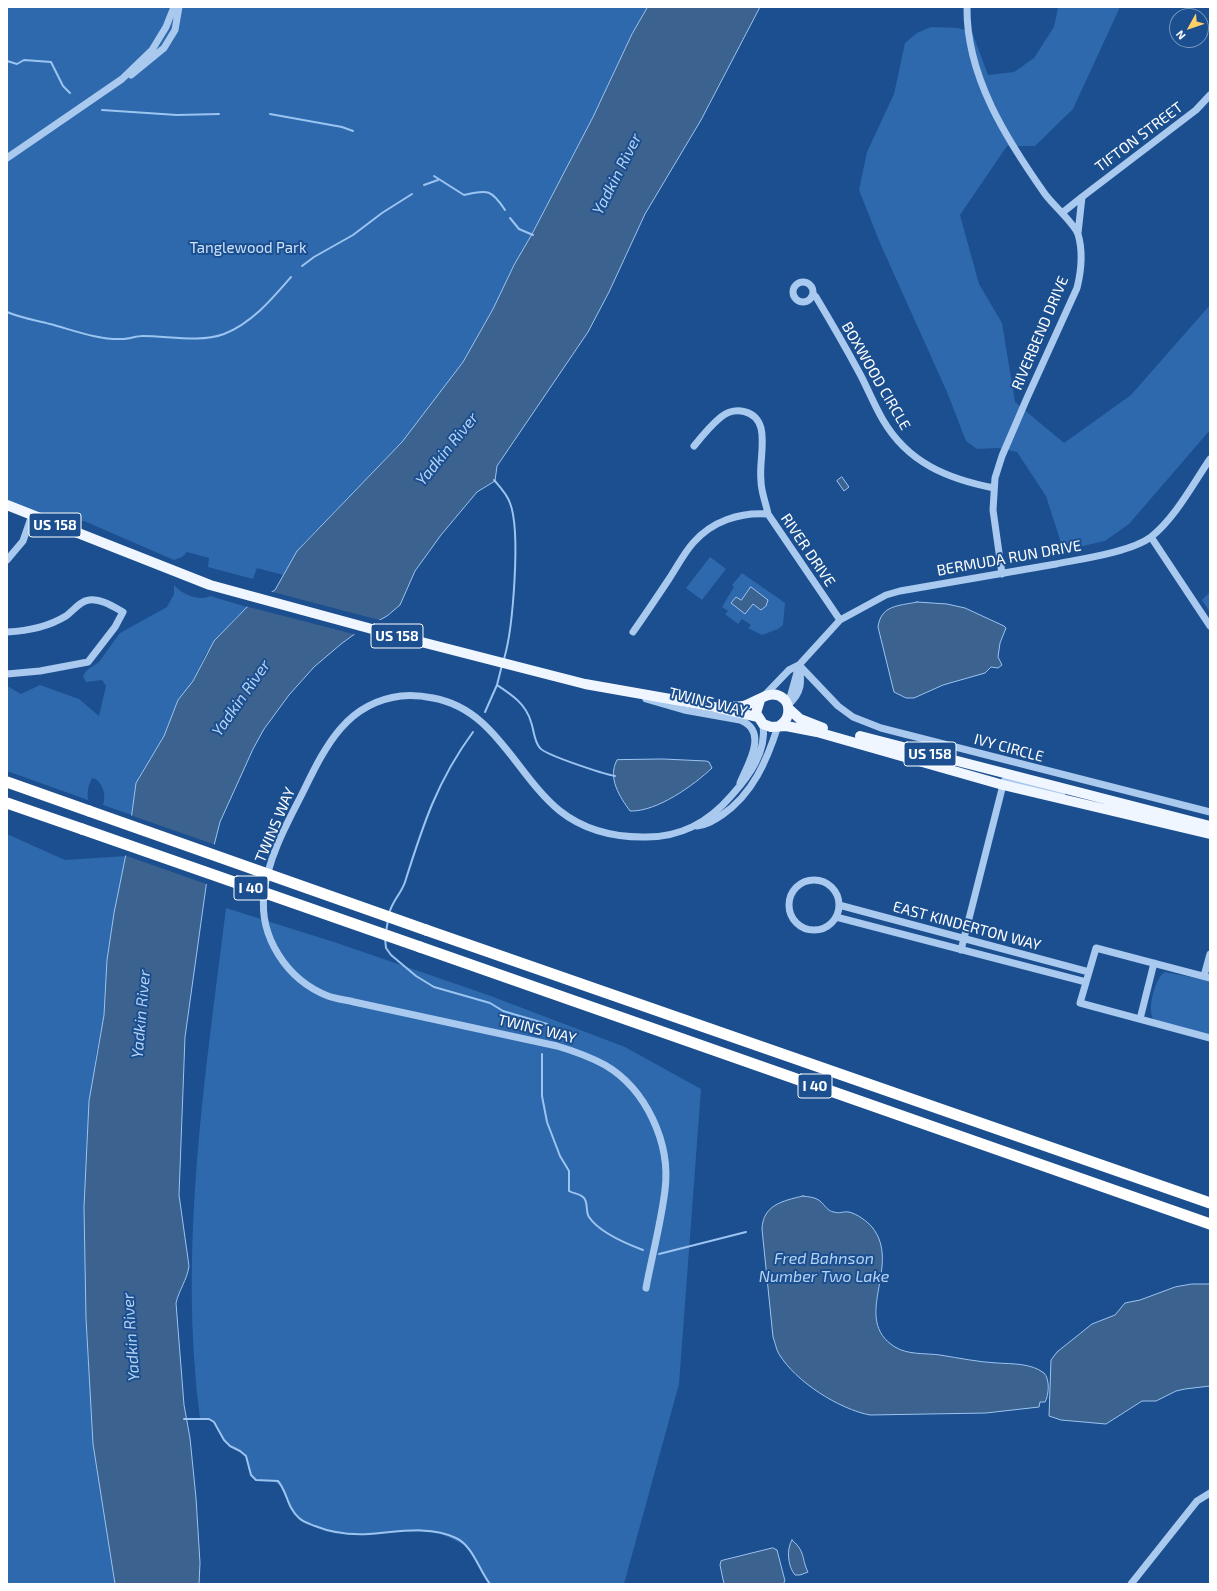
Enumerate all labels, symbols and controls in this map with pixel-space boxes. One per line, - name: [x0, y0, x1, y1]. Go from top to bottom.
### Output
- north arrow: [1169, 8, 1209, 48]
- text: N: [1173, 28, 1188, 43]
- street label: TIFTON STREET: [1092, 98, 1186, 176]
- water label: Yadkin River: [588, 130, 646, 218]
- park label: Tanglewood Park: [189, 239, 307, 257]
- street label: RIVERBEND DRIVE: [1008, 273, 1072, 393]
- street label: BOXWOOD CIRCLE: [838, 319, 914, 433]
- water label: Yadkin River: [412, 408, 482, 490]
- street label: RIVER DRIVE: [777, 510, 839, 590]
- road number: US 158: [29, 513, 81, 537]
- street label: BERMUDA RUN DRIVE: [935, 536, 1083, 580]
- road number: US 158: [371, 624, 423, 648]
- water label: Yadkin River: [208, 656, 274, 740]
- street label: TWINS WAY: [667, 684, 749, 720]
- street label: IVY CIRCLE: [972, 730, 1046, 766]
- road number: US 158: [904, 742, 956, 766]
- street label: TWINS WAY: [251, 785, 299, 865]
- road number: I 40: [234, 876, 268, 900]
- street label: EAST KINDERTON WAY: [891, 898, 1043, 954]
- water label: Yadkin River: [128, 969, 154, 1059]
- street label: TWINS WAY: [496, 1011, 578, 1047]
- road number: I 40: [798, 1074, 832, 1098]
- water label: Fred Bahnson Number Two Lake: [759, 1249, 889, 1287]
- water label: Yadkin River: [118, 1292, 144, 1382]

